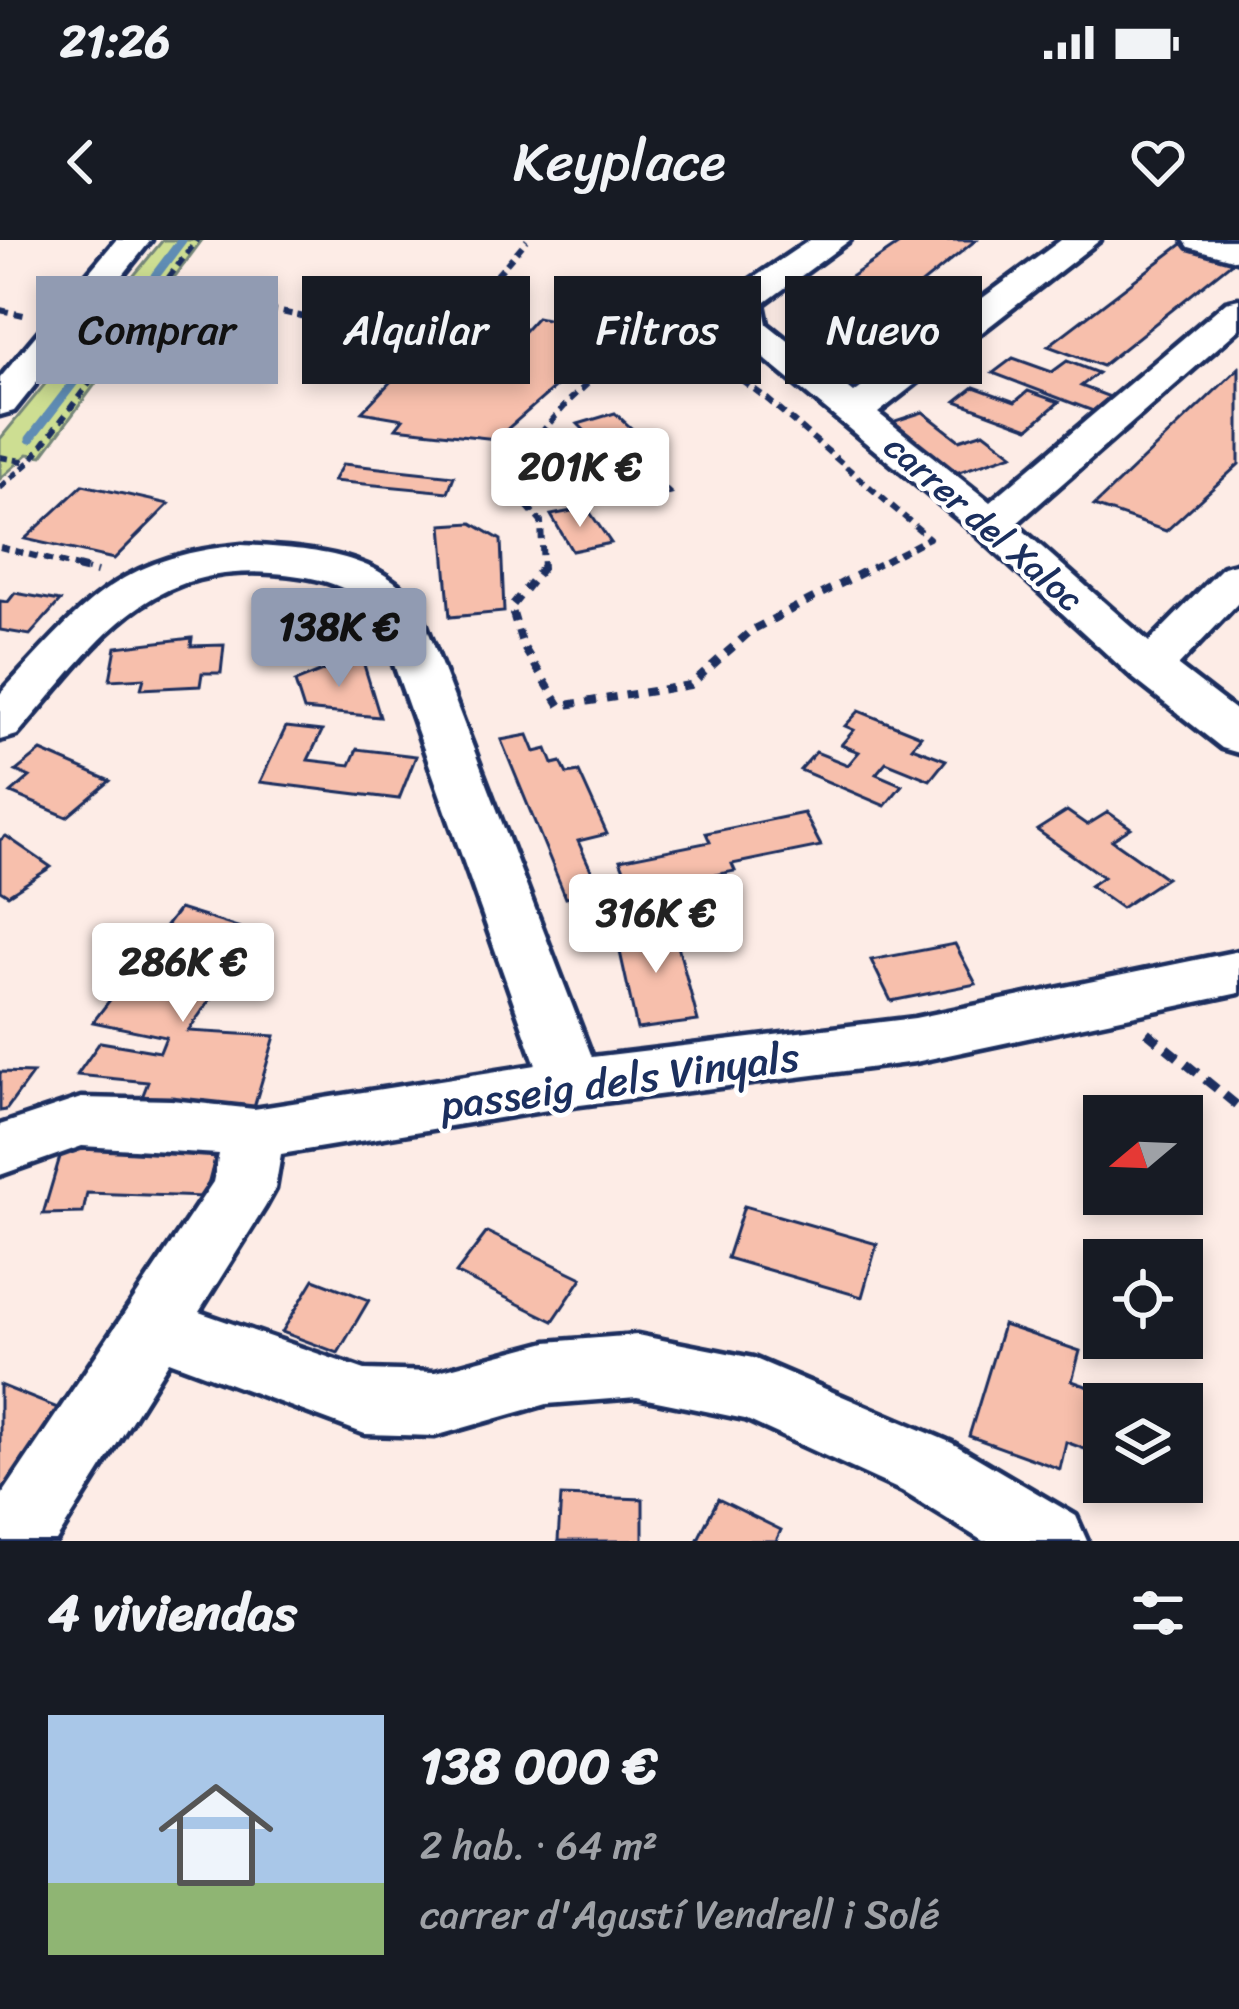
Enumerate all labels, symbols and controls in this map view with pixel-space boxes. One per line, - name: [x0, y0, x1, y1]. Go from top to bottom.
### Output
- text: 21:26: [60, 2, 170, 82]
- text: Keyplace: [513, 114, 726, 210]
- icon: back: [48, 129, 114, 195]
- icon: heart: [1125, 129, 1191, 195]
- chip: Comprar: [36, 276, 278, 384]
- chip: Alquilar: [302, 276, 530, 384]
- chip: Filtros: [554, 276, 761, 384]
- chip: Nuevo: [785, 276, 982, 384]
- street label: carrer del Xaloc: [869, 417, 1099, 629]
- pin: 201K €: [482, 428, 678, 530]
- text: 201K €: [518, 432, 642, 501]
- pin: 138K €: [241, 588, 437, 690]
- text: 138K €: [278, 592, 400, 661]
- pin: 316K €: [558, 874, 754, 976]
- text: 316K €: [596, 878, 716, 947]
- pin: 286K €: [85, 923, 281, 1025]
- text: 286K €: [119, 927, 247, 996]
- street label: passeig dels Vinyals: [434, 1019, 805, 1143]
- north arrow: [1083, 1095, 1203, 1215]
- map controls: [1083, 1095, 1203, 1503]
- button: locate: [1083, 1239, 1203, 1359]
- button: layers: [1083, 1383, 1203, 1503]
- text: 4 viviendas: [48, 1568, 297, 1658]
- icon: filters: [1125, 1580, 1191, 1646]
- text: 138 000 €: [420, 1721, 658, 1811]
- icon: home: [144, 1763, 288, 1907]
- text: 2 hab. · 64 m²: [420, 1811, 658, 1880]
- text: carrer d'Agustí Vendrell i Solé: [420, 1880, 940, 1949]

